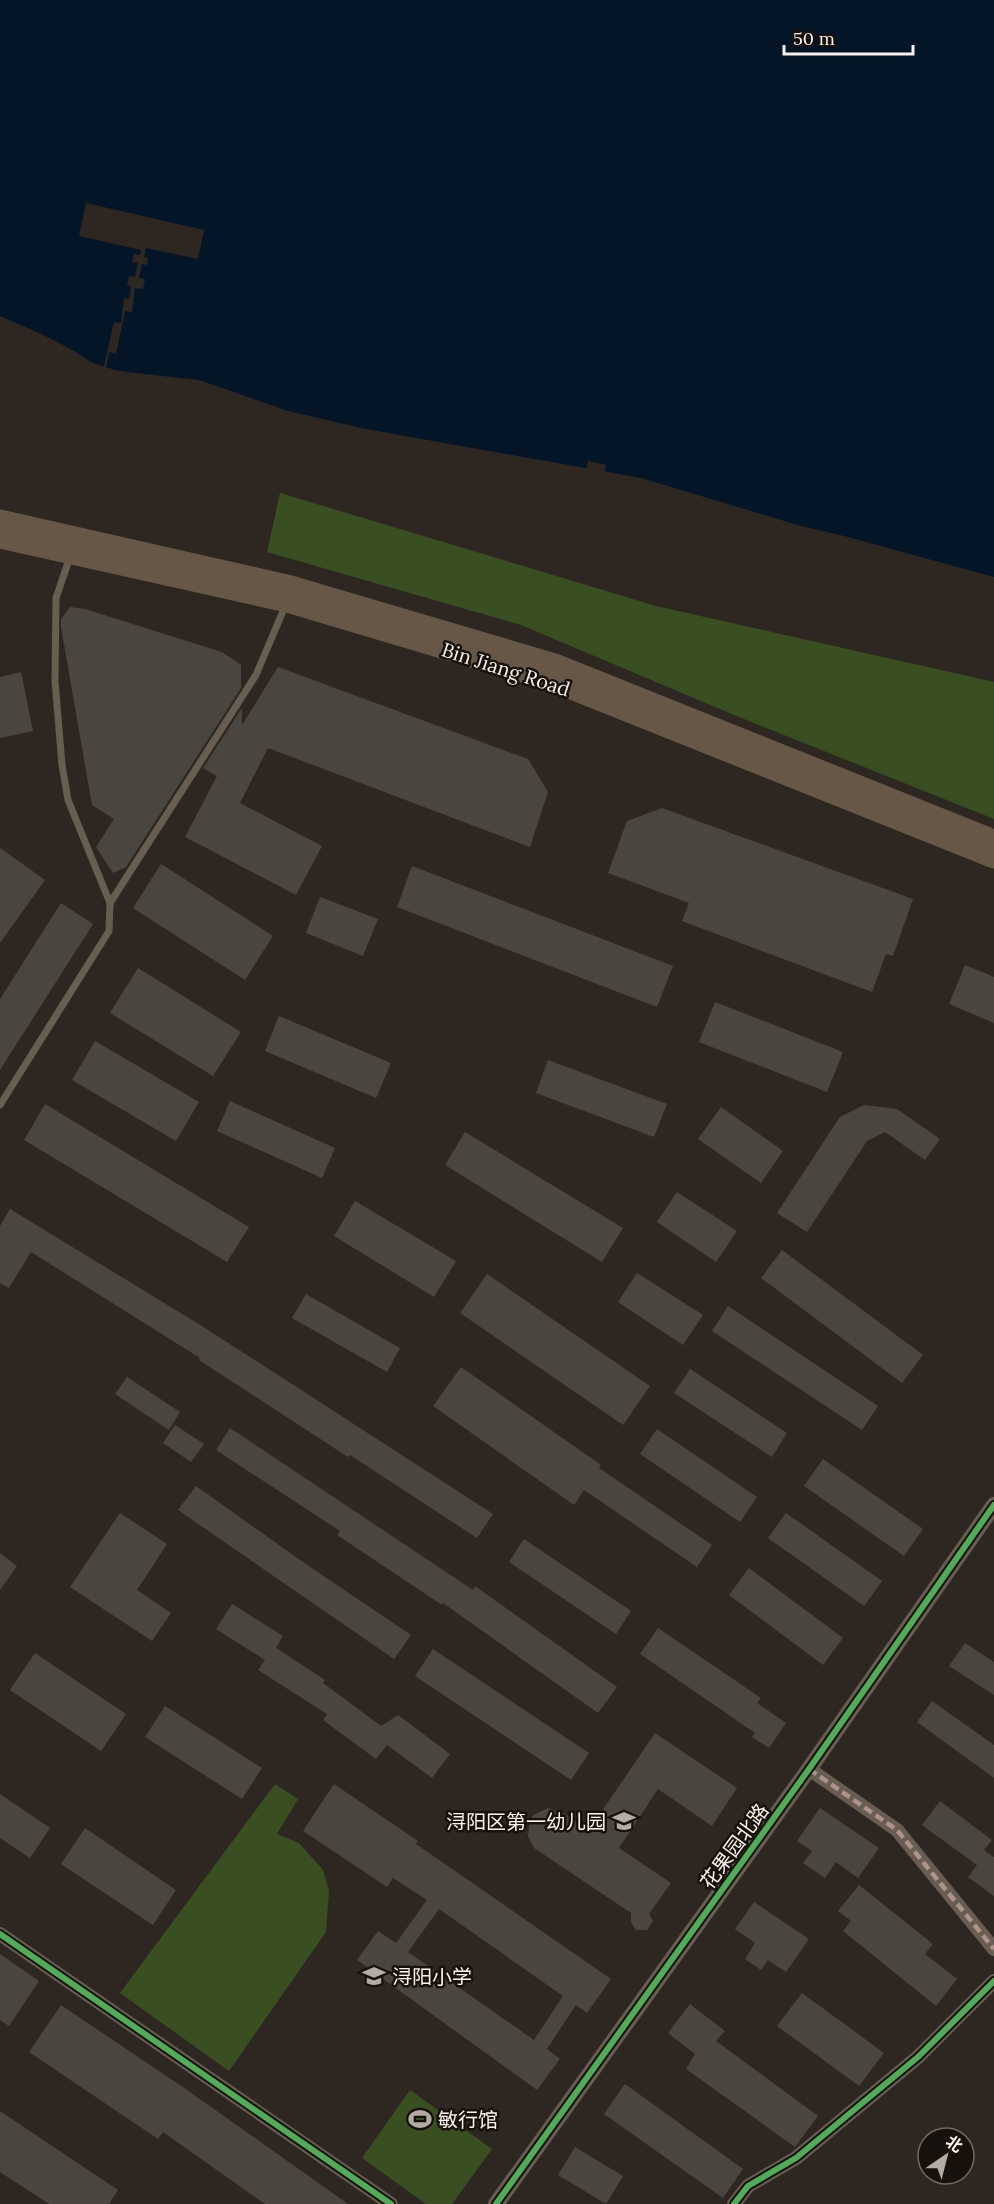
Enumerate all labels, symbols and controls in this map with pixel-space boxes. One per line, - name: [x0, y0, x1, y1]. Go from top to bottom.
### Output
- scale bar: [784, 18, 913, 56]
- text: 50 m: [793, 27, 835, 50]
- street label: Bin Jiang Road: [439, 636, 573, 702]
- street label: 花果园北路: [694, 1798, 774, 1894]
- school or university icon: 浔阳区第一幼儿园: [611, 1808, 637, 1834]
- place label: 浔阳区第一幼儿园: [446, 1809, 606, 1834]
- school or university icon: 浔阳小学: [361, 1963, 387, 1989]
- place label: 浔阳小学: [392, 1964, 472, 1989]
- sports icon: 敏行馆: [407, 2106, 433, 2132]
- place label: 敏行馆: [438, 2107, 498, 2132]
- north arrow: [916, 2126, 976, 2186]
- text: 北: [942, 2131, 967, 2156]

